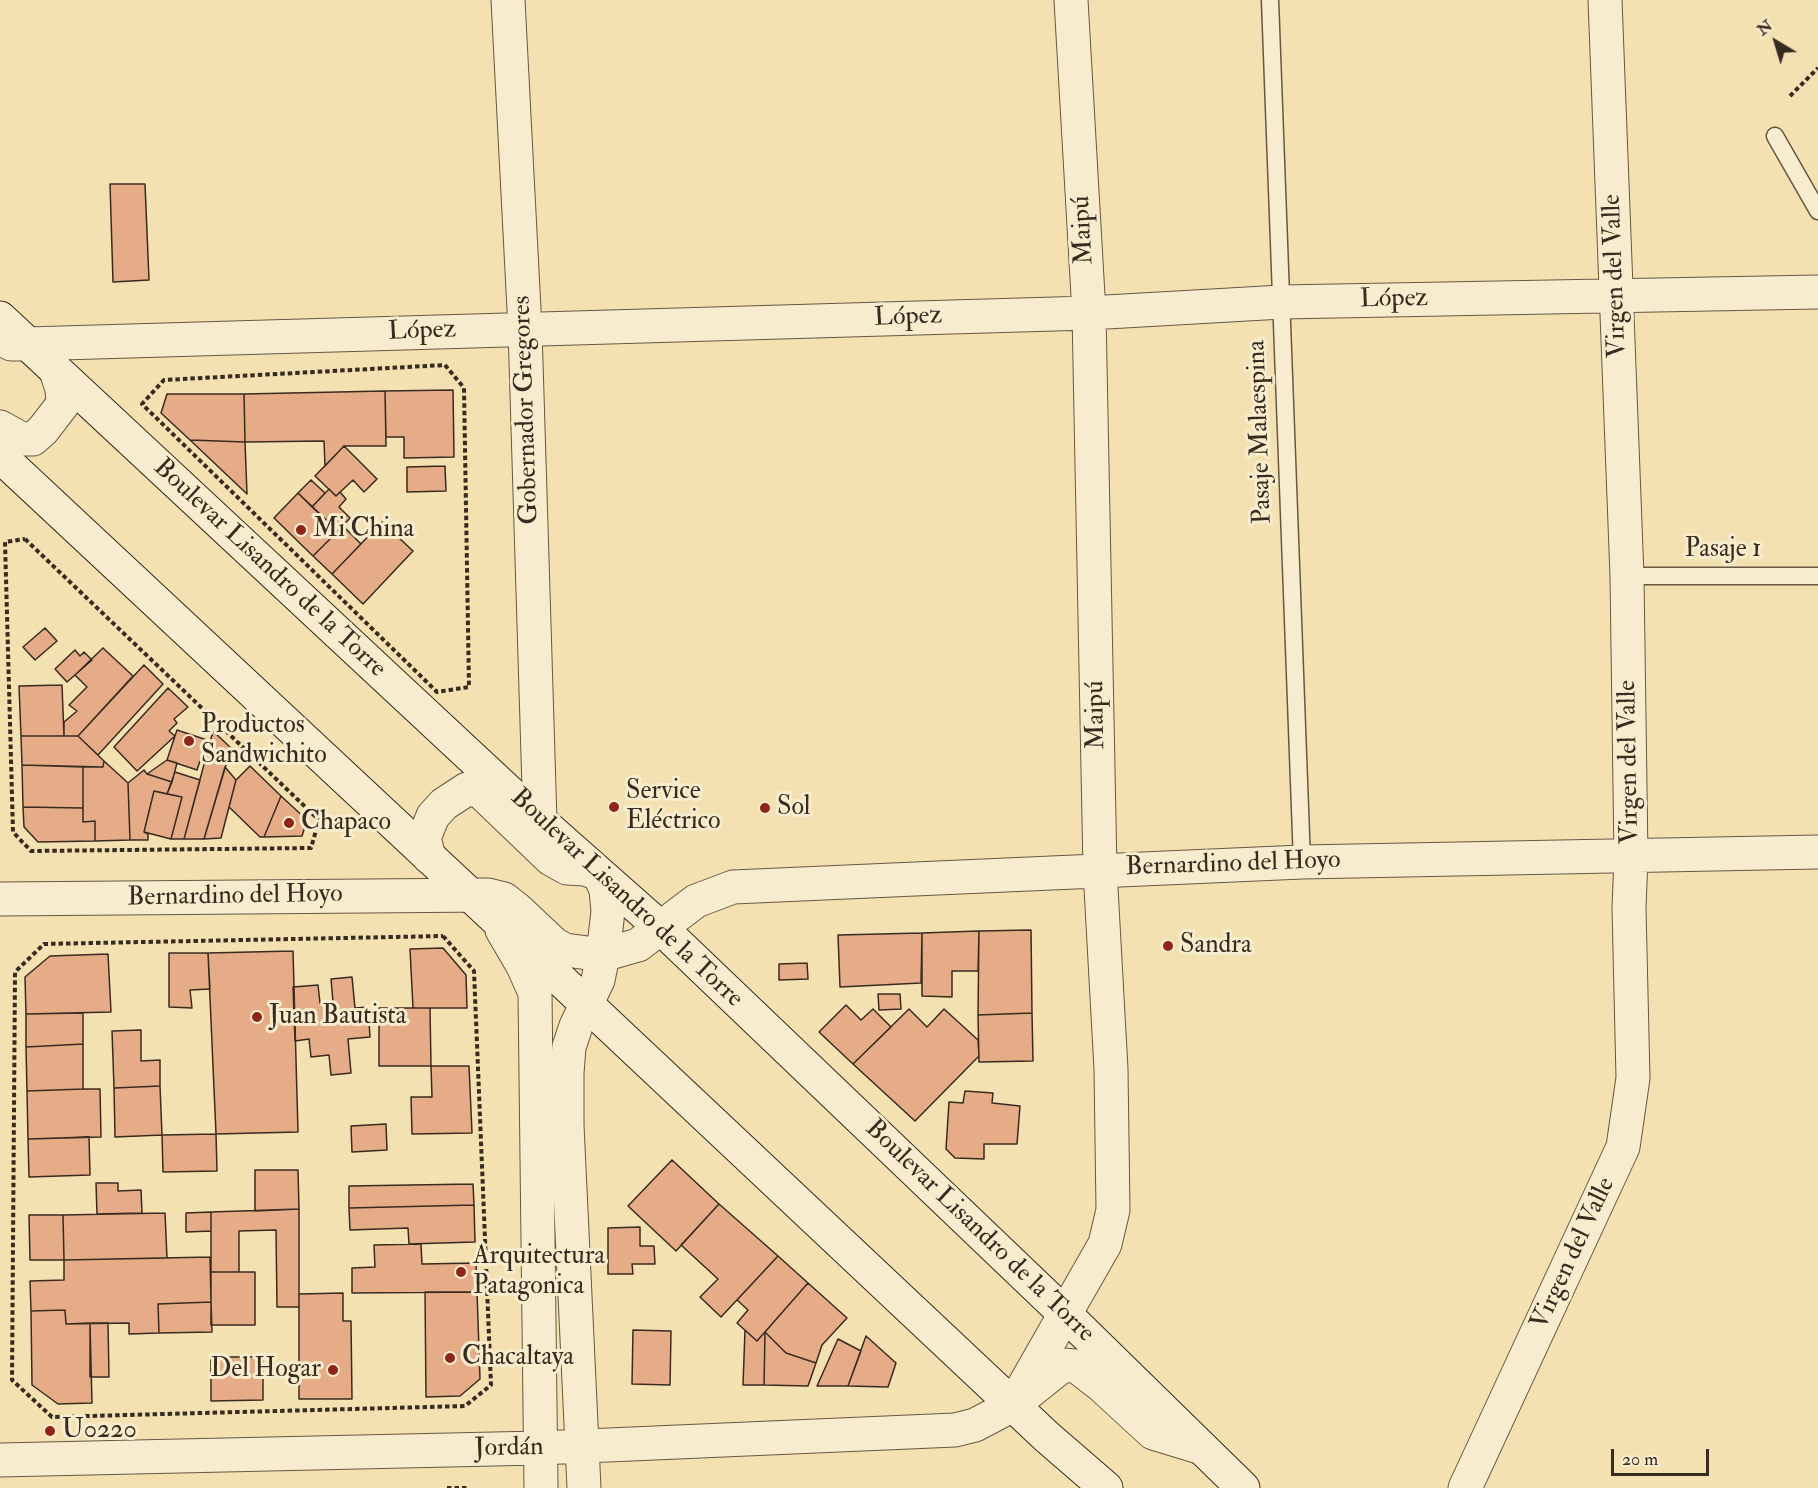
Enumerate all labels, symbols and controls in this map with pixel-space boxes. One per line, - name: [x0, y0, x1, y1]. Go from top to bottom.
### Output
- north arrow: [1746, 12, 1806, 72]
- text: N: [1753, 16, 1777, 40]
- street label: Virgen del Valle: [1598, 193, 1634, 359]
- street label: Maipú: [1067, 195, 1101, 265]
- street label: López: [1360, 284, 1428, 316]
- street label: Gobernador Gregores: [507, 295, 547, 525]
- street label: López: [873, 301, 943, 335]
- street label: López: [387, 315, 457, 349]
- street label: Pasaje Malaespina: [1242, 339, 1280, 525]
- street label: Boulevar Lisandro de la Torre: [146, 453, 392, 685]
- place label: Mi China: [313, 514, 414, 546]
- marker: Mi China: [294, 523, 308, 537]
- street label: Pasaje 1: [1685, 534, 1761, 566]
- street label: Maipú: [1081, 680, 1113, 750]
- street label: Virgen del Valle: [1613, 680, 1647, 844]
- place label: Productos Sandwichito: [201, 710, 327, 772]
- marker: Productos Sandwichito: [182, 734, 196, 748]
- place label: Service Eléctrico: [626, 776, 720, 838]
- street label: Boulevar Lisandro de la Torre: [503, 783, 749, 1015]
- place label: Sol: [777, 792, 811, 824]
- marker: Service Eléctrico: [607, 800, 621, 814]
- marker: Sol: [758, 801, 772, 815]
- place label: Chapaco: [301, 807, 391, 839]
- marker: Chapaco: [282, 816, 296, 830]
- street label: Bernardino del Hoyo: [1125, 846, 1341, 884]
- street label: Bernardino del Hoyo: [127, 880, 343, 914]
- place label: Sandra: [1180, 930, 1252, 962]
- marker: Sandra: [1161, 939, 1175, 953]
- place label: Juan Bautista: [269, 1001, 406, 1033]
- marker: Juan Bautista: [250, 1010, 264, 1024]
- street label: Boulevar Lisandro de la Torre: [858, 1114, 1100, 1350]
- street label: Virgen del Valle: [1525, 1173, 1623, 1335]
- place label: Arquitectura Patagonica: [473, 1241, 605, 1302]
- marker: Arquitectura Patagonica: [454, 1265, 468, 1279]
- place label: Chacaltaya: [462, 1342, 574, 1374]
- marker: Chacaltaya: [443, 1351, 457, 1365]
- place label: Del Hogar: [210, 1354, 321, 1386]
- marker: Del Hogar: [326, 1363, 340, 1377]
- place label: U0220: [62, 1415, 137, 1447]
- marker: U0220: [43, 1424, 57, 1438]
- street label: Jordán: [474, 1433, 544, 1465]
- scale bar: [1614, 1437, 1712, 1475]
- text: 20 m: [1622, 1448, 1658, 1471]

